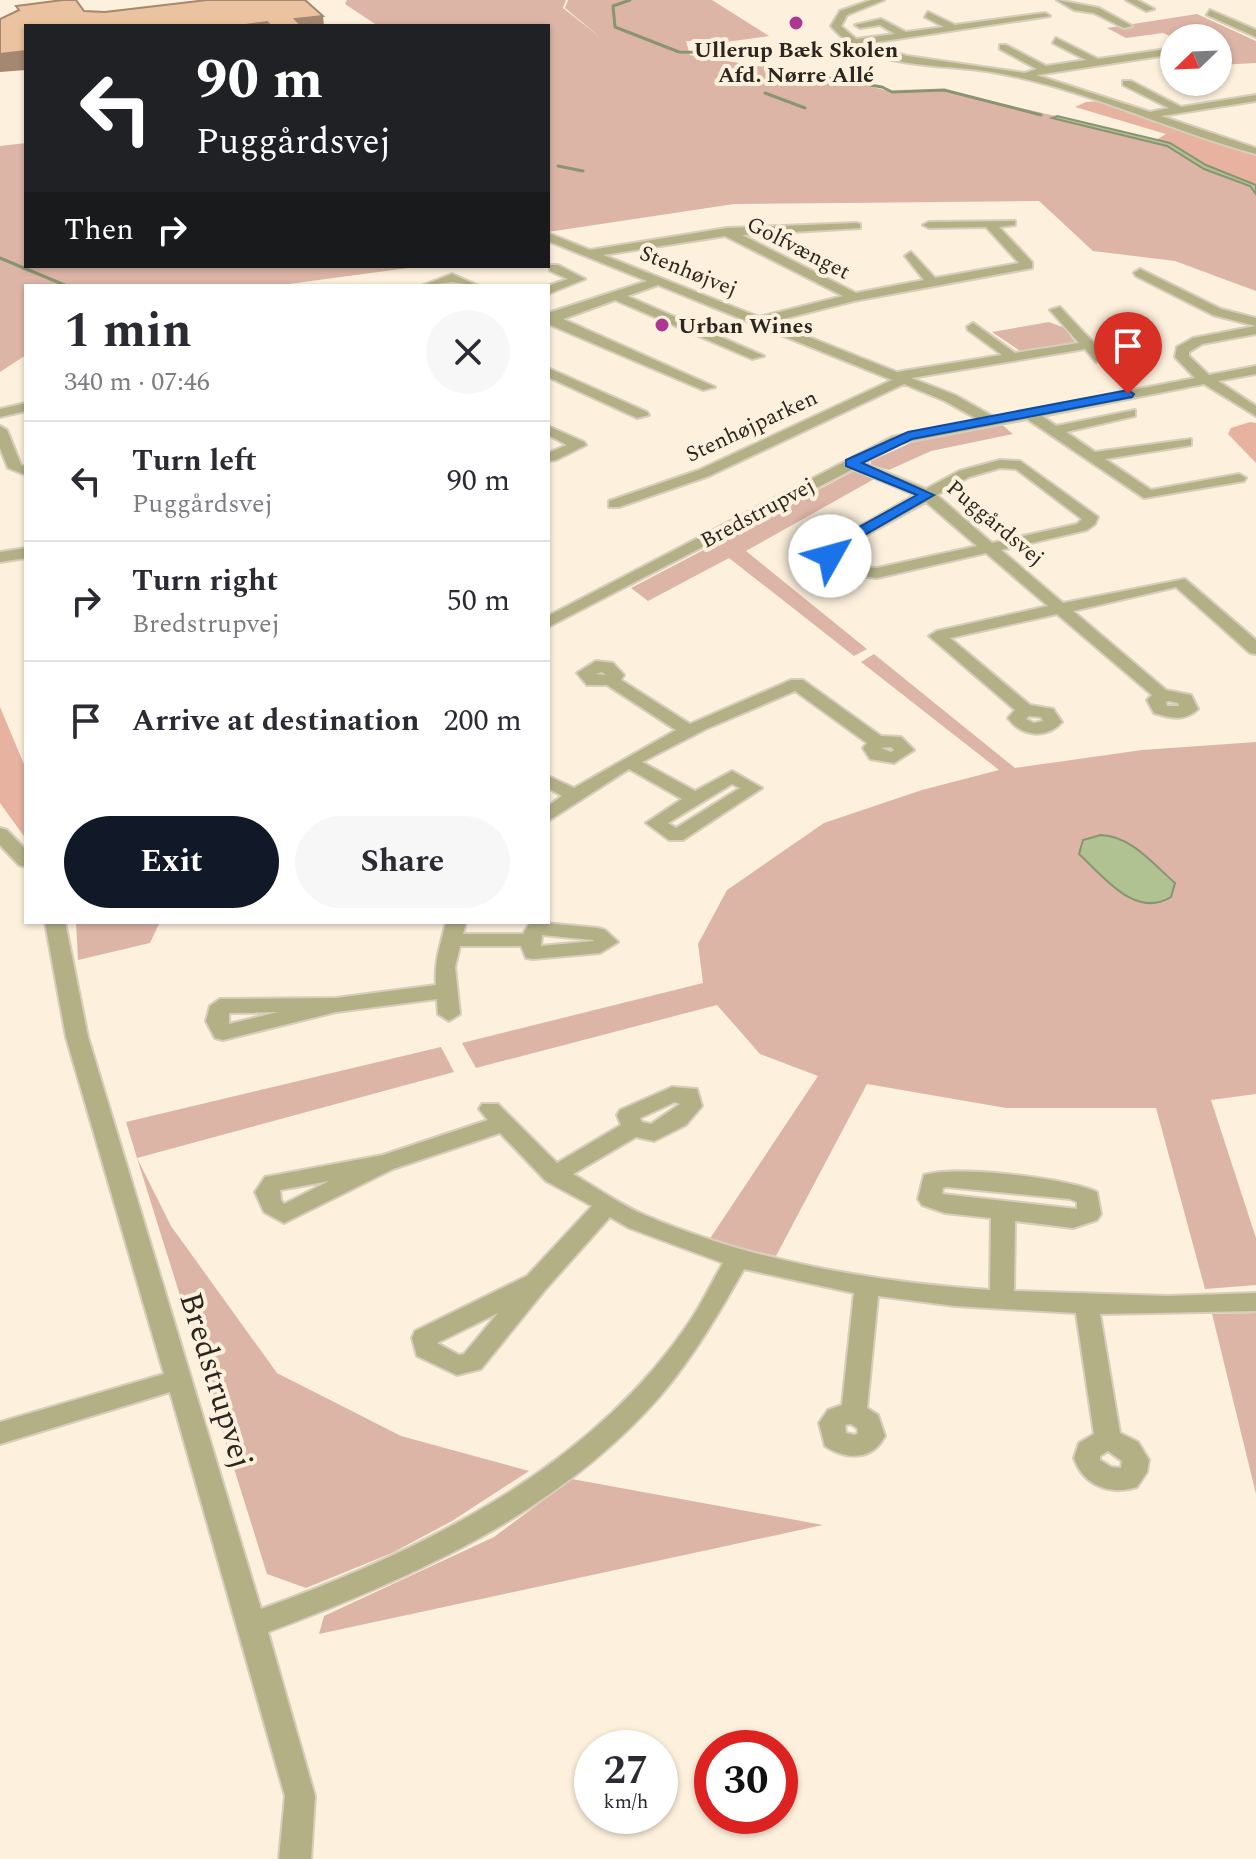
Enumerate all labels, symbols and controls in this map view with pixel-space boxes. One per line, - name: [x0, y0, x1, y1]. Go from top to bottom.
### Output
- marker: Ullerup Bæk Skolen Afd. Nørre Allé: [787, 14, 805, 32]
- north arrow: [1160, 24, 1232, 96]
- map controls: [1160, 24, 1232, 96]
- place label: Ullerup Bæk Skolen Afd. Nørre Allé: [694, 34, 899, 92]
- text: 90 m: [196, 38, 323, 123]
- icon: left: [64, 56, 168, 160]
- text: Puggårdsvej: [196, 115, 391, 170]
- text: Then: [64, 207, 134, 253]
- icon: right: [150, 208, 194, 252]
- street label: Golfvænget: [741, 208, 856, 289]
- street label: Stenhøjvej: [635, 237, 742, 306]
- text: 1 min: [64, 295, 192, 368]
- button: close: [426, 310, 510, 394]
- place label: Urban Wines: [678, 310, 813, 343]
- pin: [1094, 312, 1162, 394]
- marker: Urban Wines: [653, 316, 671, 334]
- icon: arrive: [1106, 324, 1150, 368]
- text: 340 m · 07:46: [64, 362, 210, 402]
- street label: Stenhøjparken: [680, 381, 823, 471]
- text: Turn left: [132, 438, 257, 484]
- text: 90 m: [447, 458, 510, 504]
- icon: left: [64, 459, 108, 503]
- street label: Bredstrupvej: [695, 469, 821, 557]
- street label: Puggårdsvej: [939, 472, 1051, 574]
- text: Puggårdsvej: [132, 484, 273, 524]
- position arrow: [788, 514, 872, 598]
- text: Turn right: [132, 558, 278, 604]
- text: 50 m: [447, 578, 510, 624]
- icon: right: [64, 579, 108, 623]
- text: Bredstrupvej: [132, 604, 280, 644]
- text: Arrive at destination: [132, 698, 419, 744]
- text: 200 m: [443, 698, 522, 744]
- icon: arrive: [64, 699, 108, 743]
- button: Exit: [64, 816, 279, 908]
- button: Share: [295, 816, 510, 908]
- street label: Bredstrupvej: [166, 1286, 266, 1475]
- speed limit sign: 30: [694, 1730, 798, 1834]
- text: 27: [604, 1741, 648, 1802]
- text: km/h: [604, 1787, 649, 1817]

